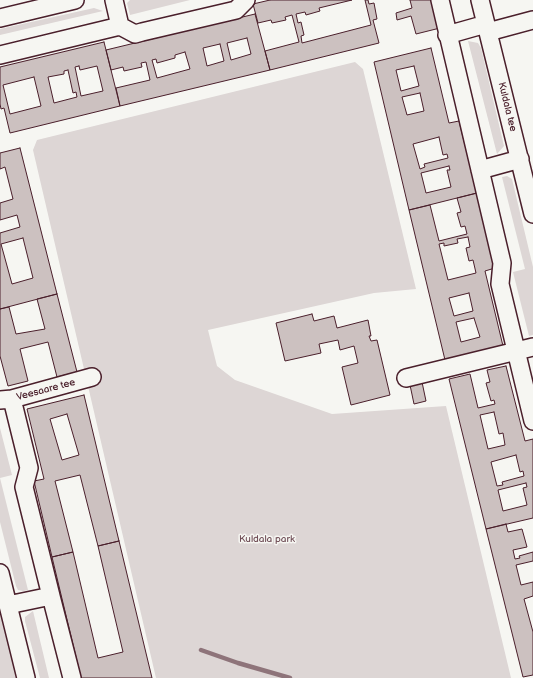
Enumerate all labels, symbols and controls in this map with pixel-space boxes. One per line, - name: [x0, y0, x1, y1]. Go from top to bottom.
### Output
- street label: Kuldala tee: [495, 81, 519, 133]
- street label: Veesaare tee: [15, 376, 77, 404]
- park label: Kuldala park: [239, 533, 295, 545]

